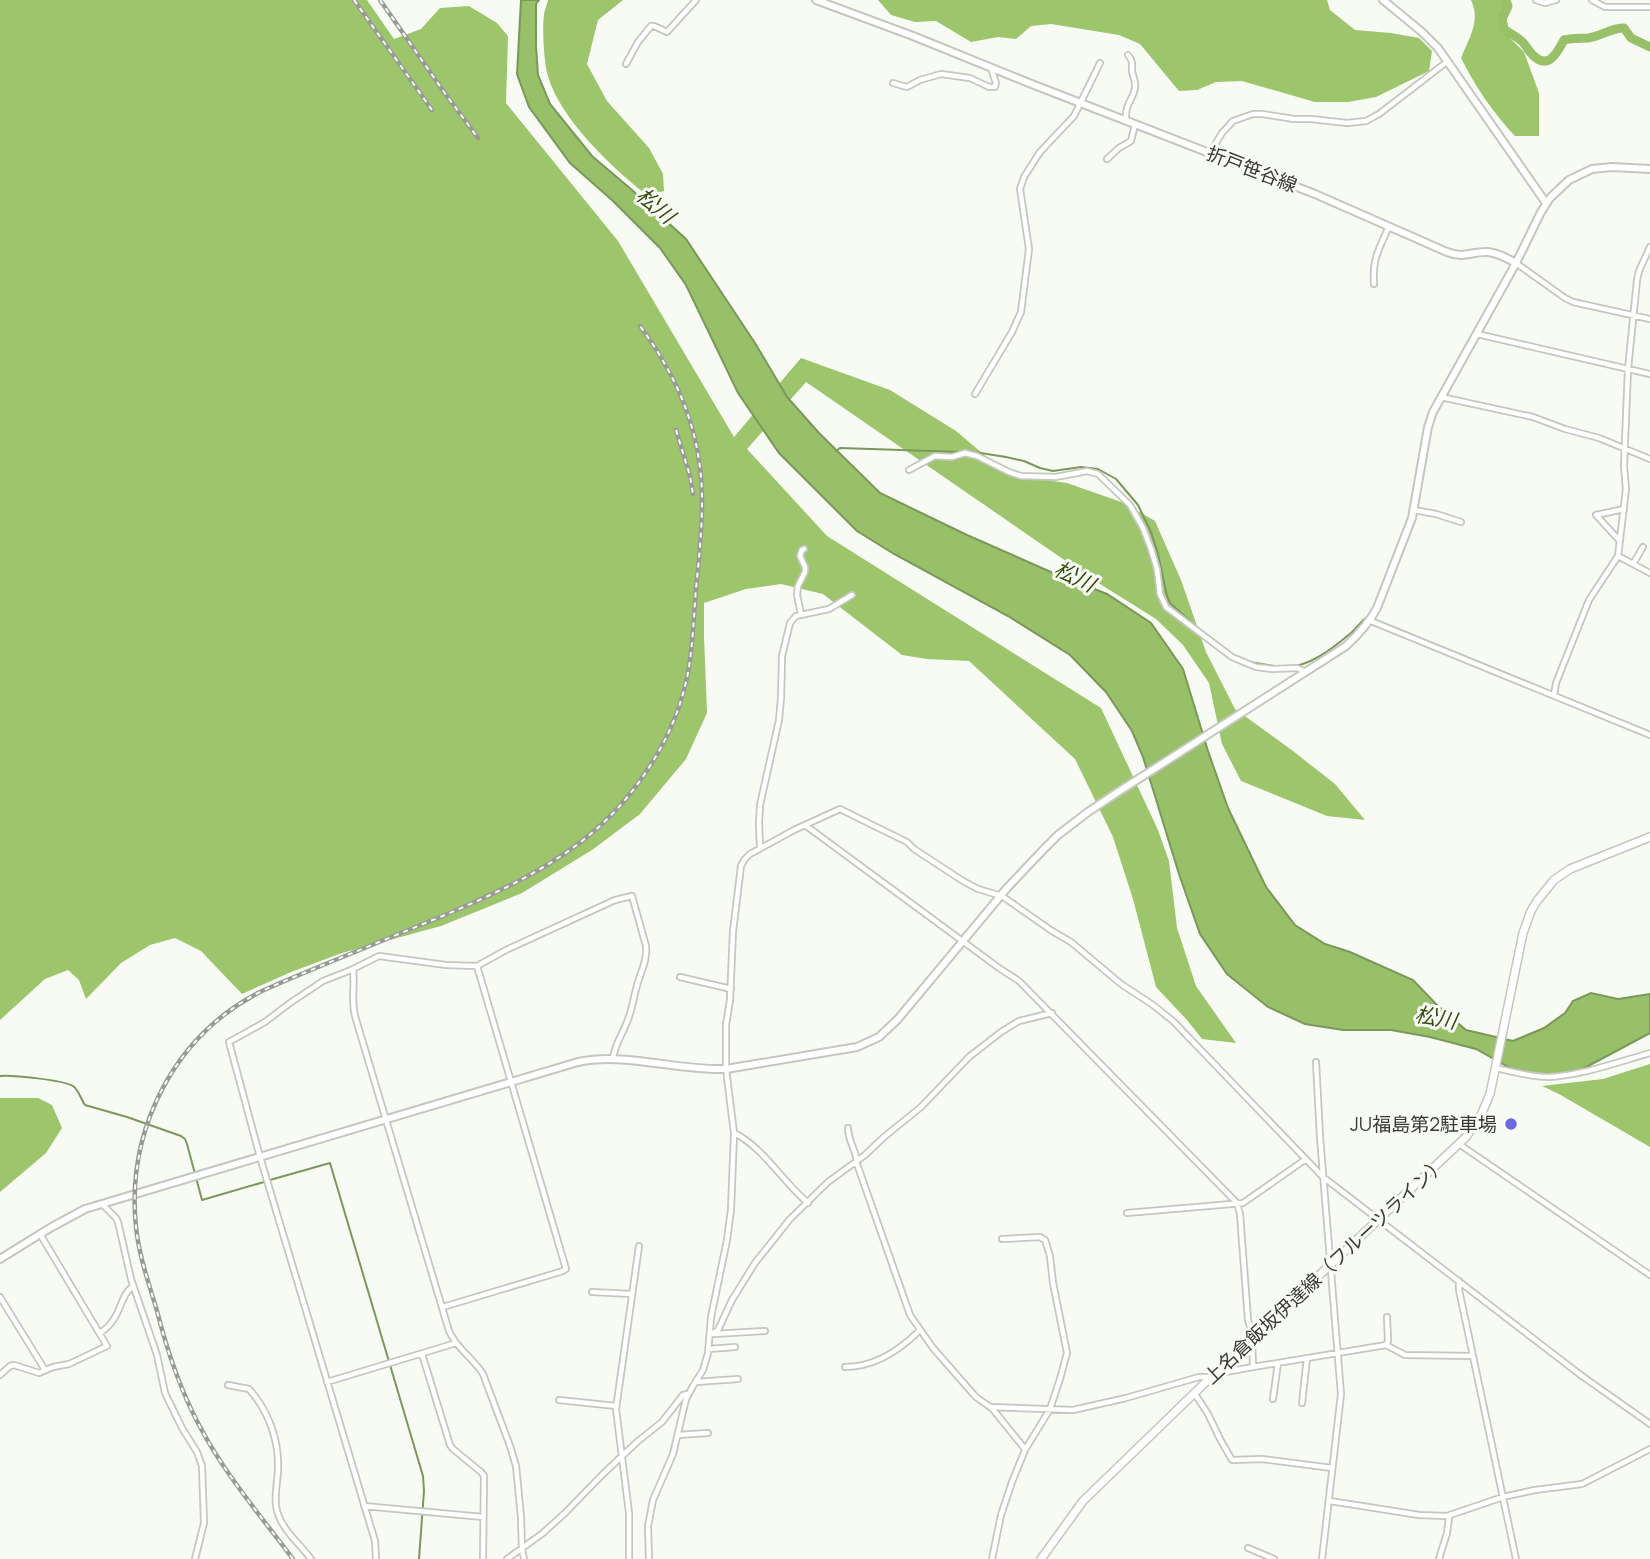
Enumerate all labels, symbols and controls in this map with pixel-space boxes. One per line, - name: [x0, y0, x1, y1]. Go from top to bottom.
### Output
- street label: 折戸笹谷線: [1203, 140, 1301, 198]
- water label: 松川: [631, 181, 683, 231]
- water label: 松川: [1050, 554, 1102, 599]
- water label: 松川: [1413, 1000, 1461, 1035]
- place label: JU福島第2駐車場: [1350, 1111, 1497, 1137]
- marker: JU福島第2駐車場: [1503, 1116, 1519, 1132]
- street label: 上名倉飯坂伊達線（フルーツライン）: [1198, 1150, 1452, 1390]

